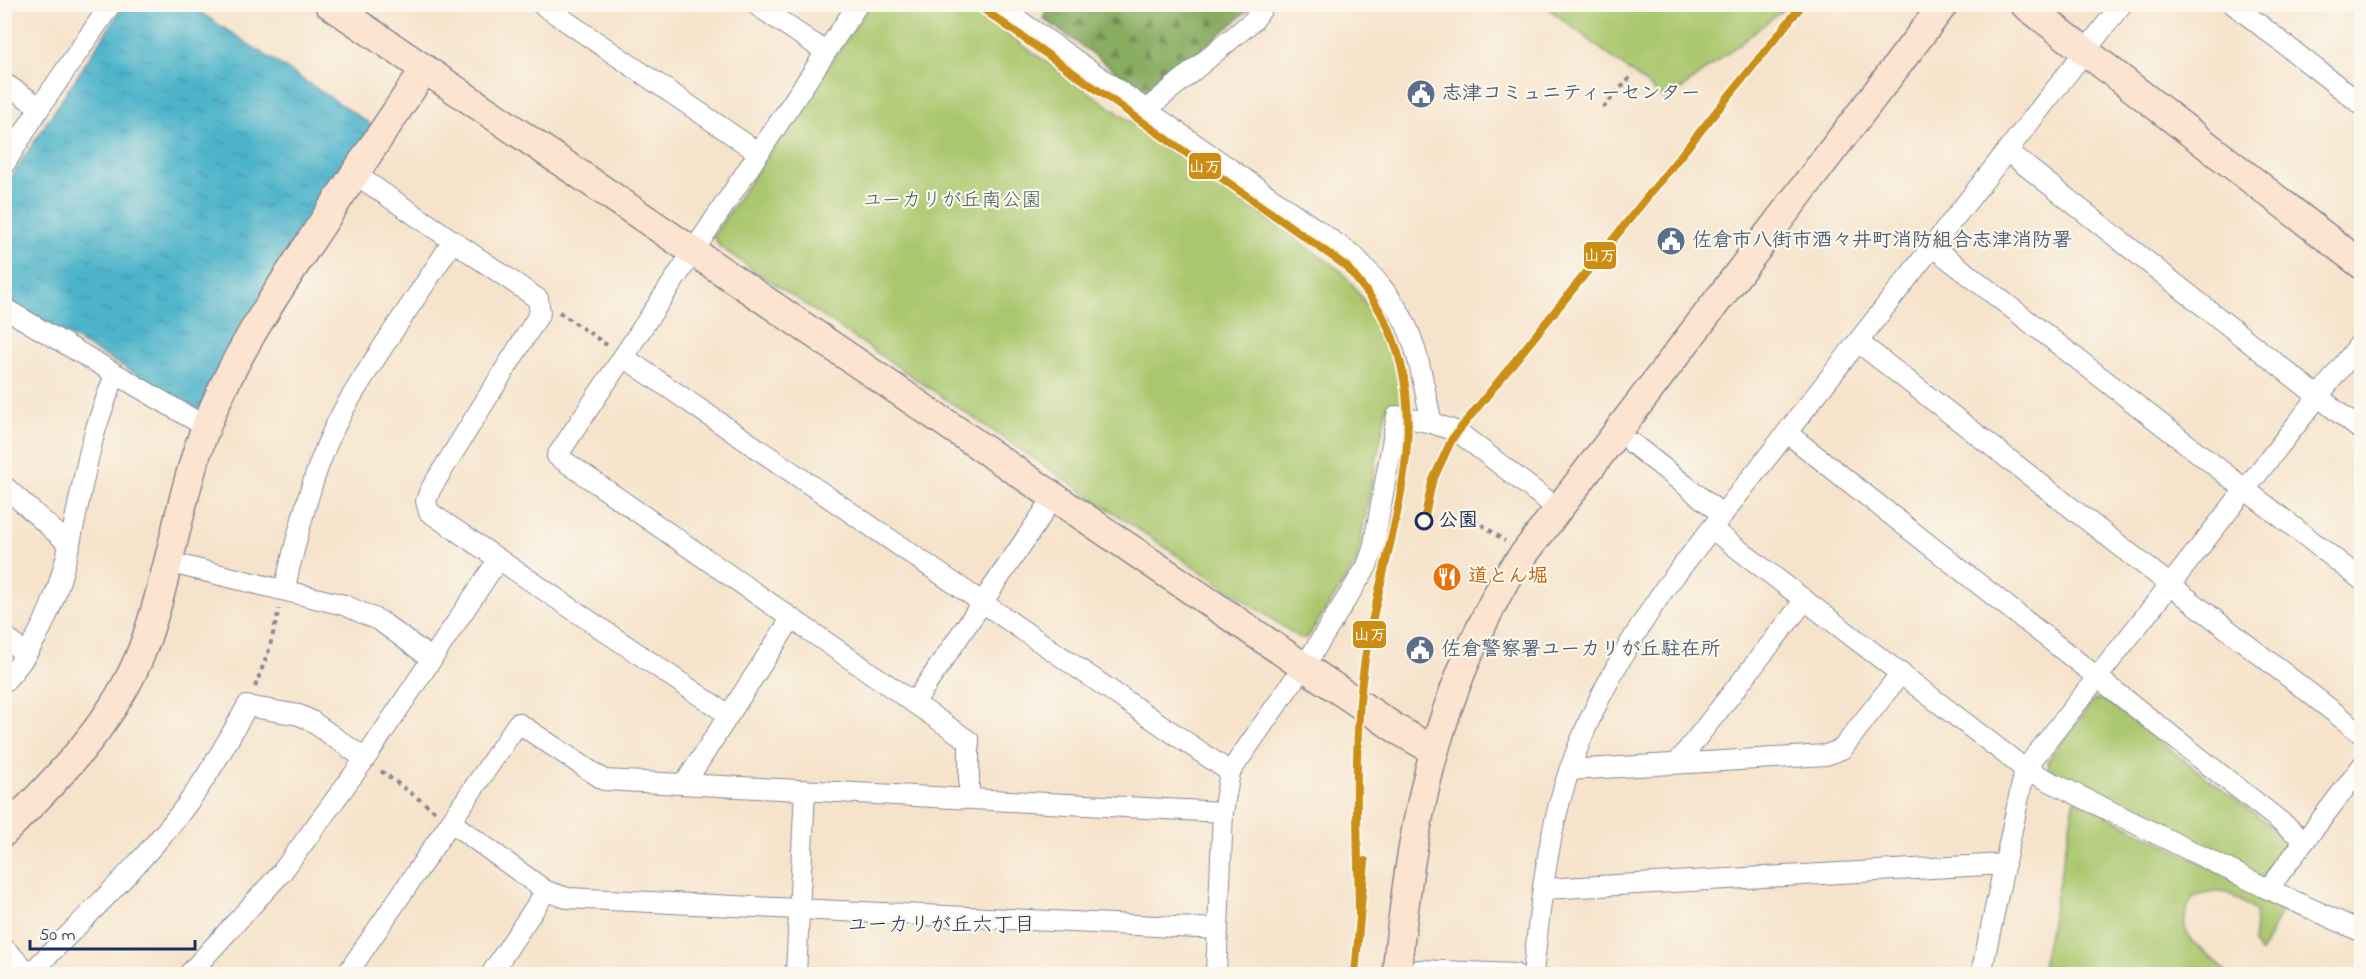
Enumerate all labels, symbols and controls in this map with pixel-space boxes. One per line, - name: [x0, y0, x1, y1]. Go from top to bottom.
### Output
- public building icon: 志津コミュニティーセンター: [1405, 78, 1437, 110]
- place label: 志津コミュニティーセンター: [1442, 80, 1701, 109]
- line badge: 山万: [1188, 152, 1222, 180]
- text: 山万: [1189, 156, 1221, 180]
- park label: ユーカリが丘南公園: [862, 187, 1042, 216]
- public building icon: 佐倉市八街市酒々井町消防組合志津消防署: [1655, 225, 1687, 257]
- place label: 佐倉市八街市酒々井町消防組合志津消防署: [1692, 227, 2072, 256]
- line badge: 山万: [1583, 241, 1617, 270]
- text: 山万: [1584, 245, 1616, 269]
- place label: 公園: [1438, 507, 1478, 536]
- marker: 公園: [1415, 512, 1433, 530]
- restaurant icon: 道とん堀: [1431, 561, 1463, 593]
- place label: 道とん堀: [1468, 563, 1548, 592]
- line badge: 山万: [1352, 620, 1387, 649]
- text: 山万: [1354, 624, 1386, 648]
- public building icon: 佐倉警察署ユーカリが丘駐在所: [1404, 634, 1436, 666]
- place label: 佐倉警察署ユーカリが丘駐在所: [1441, 636, 1721, 665]
- district label: ユーカリが丘六丁目: [847, 911, 1035, 941]
- scale bar: [30, 913, 195, 951]
- text: 50 m: [39, 923, 76, 949]

